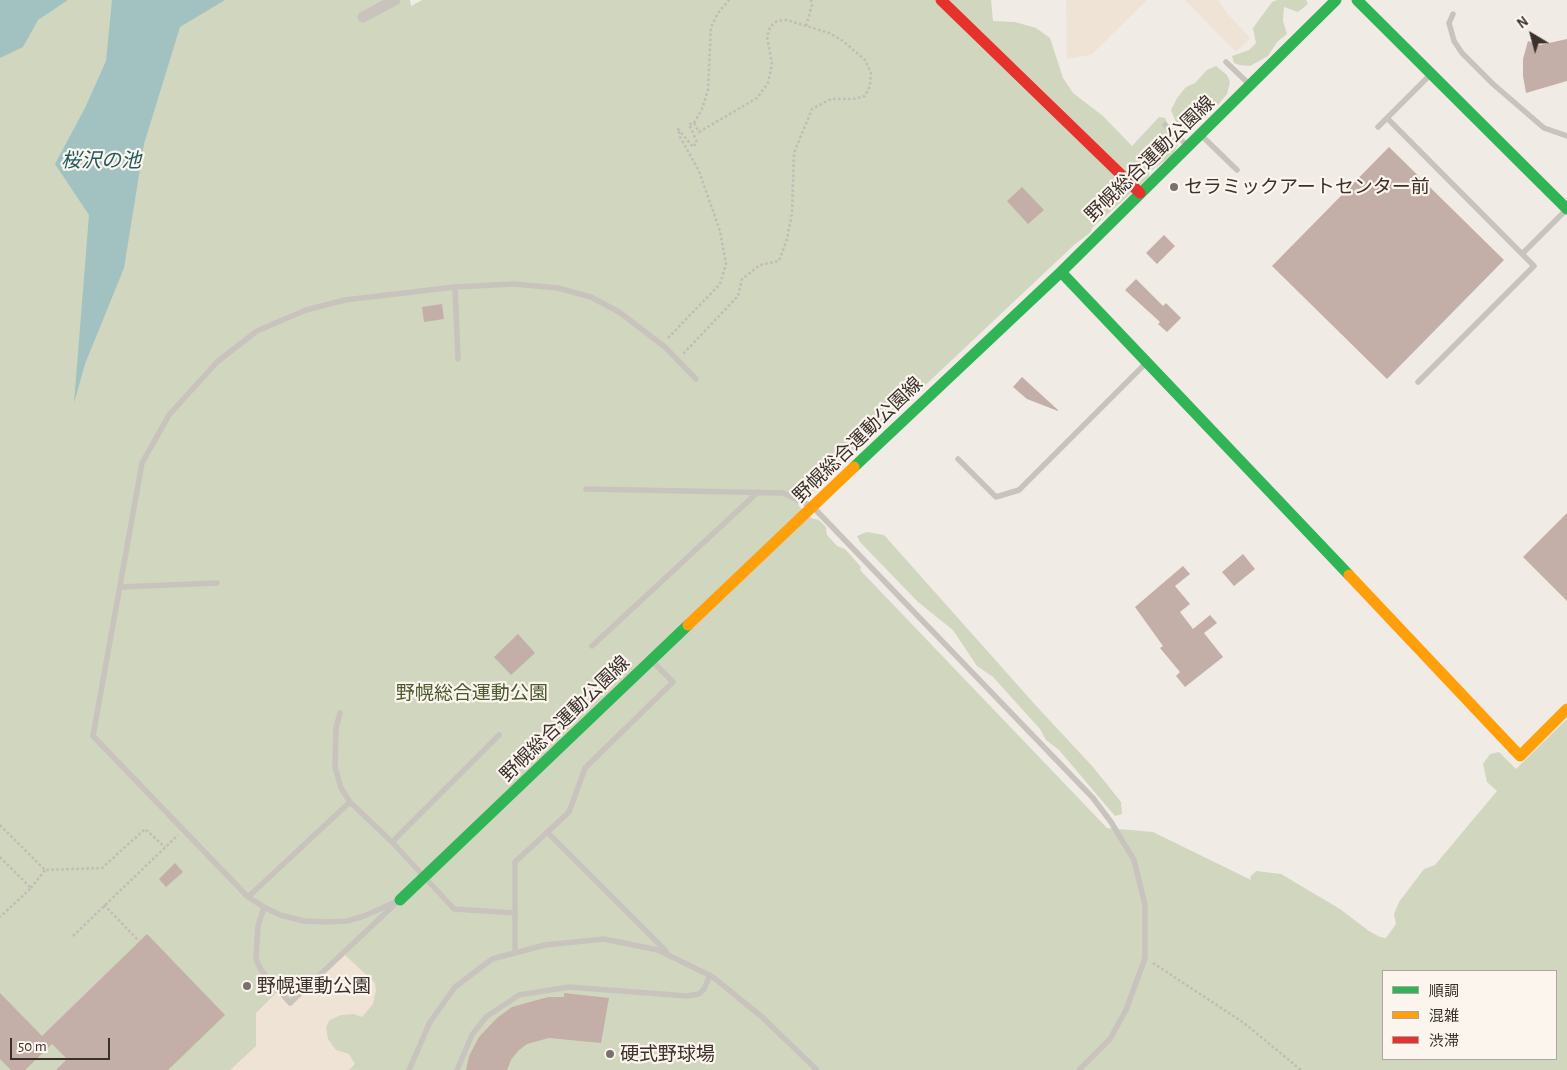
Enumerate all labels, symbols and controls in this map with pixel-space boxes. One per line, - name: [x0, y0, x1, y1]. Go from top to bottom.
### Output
- north arrow: [1507, 10, 1557, 60]
- text: N: [1515, 15, 1531, 32]
- street label: 野幌総合運動公園線: [1081, 91, 1219, 227]
- water label: 桜沢の池: [61, 149, 141, 173]
- place label: セラミックアートセンター前: [1184, 176, 1430, 198]
- marker: セラミックアートセンター前: [1168, 181, 1180, 193]
- street label: 野幌総合運動公園線: [789, 372, 927, 508]
- street label: 野幌総合運動公園線: [496, 651, 634, 787]
- park label: 野幌総合運動公園: [396, 682, 548, 704]
- legend: [1382, 970, 1557, 1060]
- place label: 野幌運動公園: [257, 975, 371, 997]
- marker: 野幌運動公園: [241, 980, 253, 992]
- text: 順調: [1429, 984, 1459, 999]
- text: 混雑: [1429, 1009, 1459, 1024]
- scale bar: [12, 1028, 112, 1060]
- text: 渋滞: [1429, 1034, 1459, 1049]
- text: 50 m: [18, 1039, 47, 1054]
- place label: 硬式野球場: [620, 1043, 715, 1065]
- marker: 硬式野球場: [604, 1048, 616, 1060]

